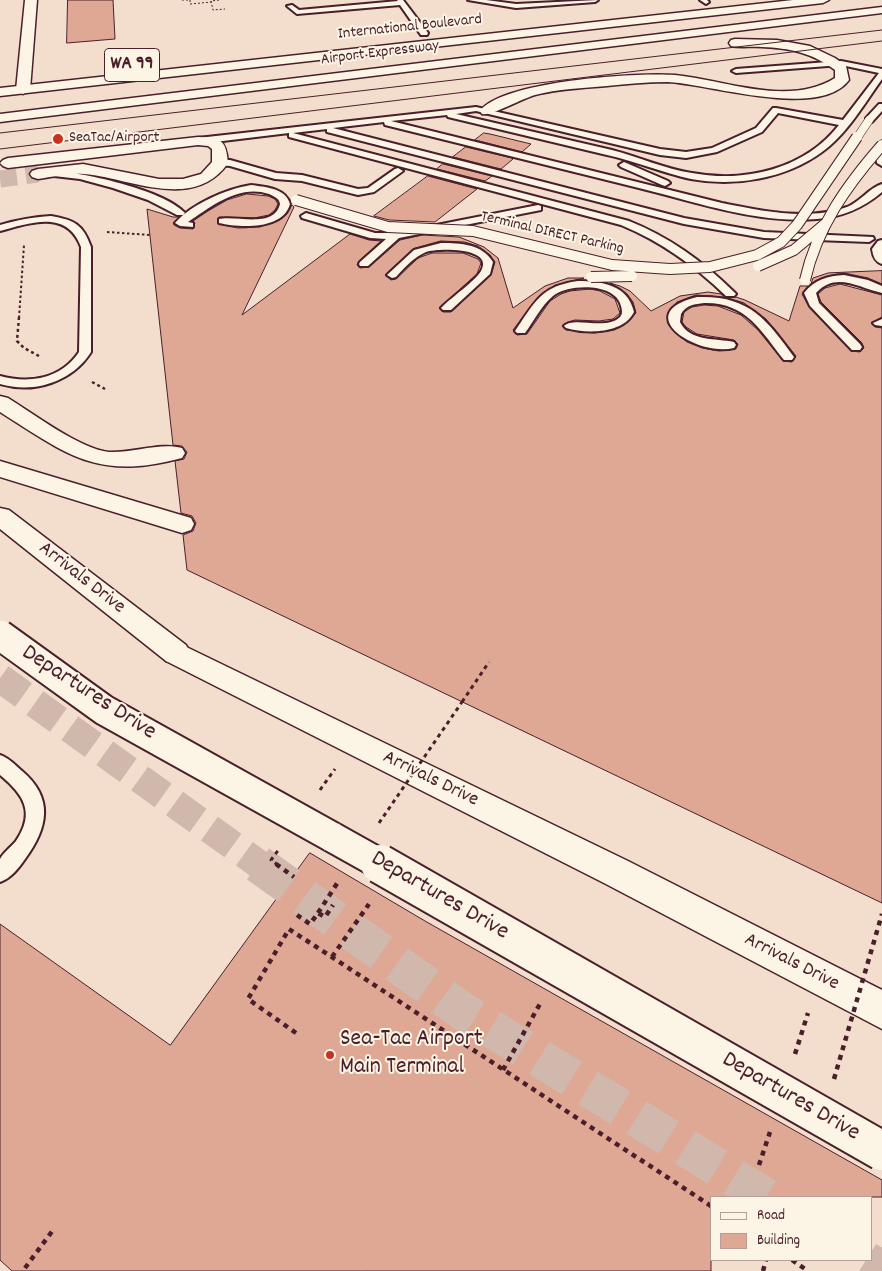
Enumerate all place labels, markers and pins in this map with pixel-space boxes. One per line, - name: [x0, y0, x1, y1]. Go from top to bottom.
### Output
- place label: SeaTac/Airport: [69, 129, 159, 149]
- marker: SeaTac/Airport: [51, 132, 65, 146]
- place label: Sea-Tac Airport Main Terminal: [340, 1027, 483, 1083]
- marker: Sea-Tac Airport Main Terminal: [324, 1049, 336, 1061]

